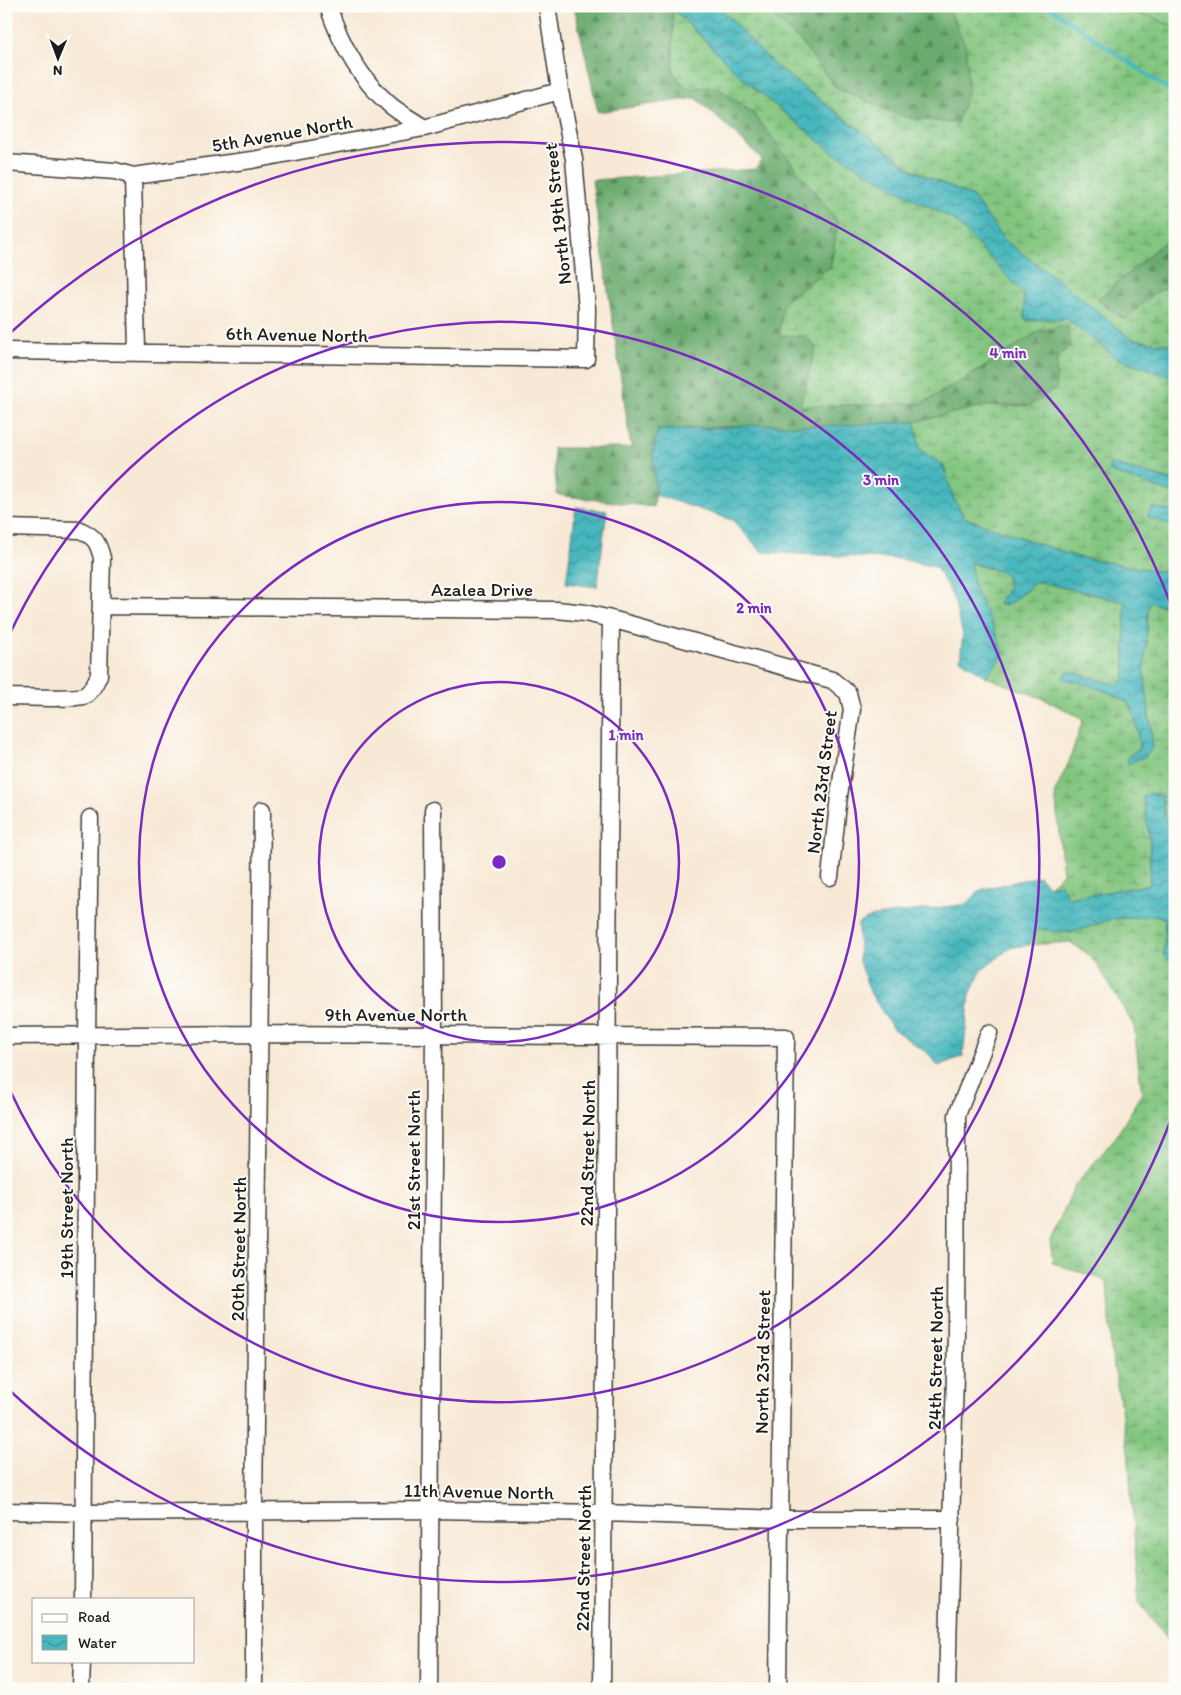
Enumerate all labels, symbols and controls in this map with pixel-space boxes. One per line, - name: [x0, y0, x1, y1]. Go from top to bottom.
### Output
- north arrow: [32, 32, 82, 82]
- text: N: [53, 62, 63, 79]
- street label: 5th Avenue North: [210, 110, 355, 157]
- street label: North 19th Street: [539, 142, 576, 286]
- street label: 6th Avenue North: [225, 322, 369, 347]
- text: 4 min: [990, 344, 1027, 362]
- text: 3 min: [863, 471, 900, 489]
- street label: Azalea Drive: [431, 578, 533, 601]
- text: 2 min: [736, 599, 773, 617]
- street label: North 23rd Street: [801, 709, 842, 855]
- text: 1 min: [609, 726, 644, 744]
- centre of rings: [490, 853, 508, 871]
- street label: 9th Avenue North: [325, 1003, 468, 1026]
- street label: 22nd Street North: [575, 1079, 600, 1227]
- street label: 21st Street North: [402, 1090, 425, 1230]
- street label: 19th Street North: [55, 1137, 78, 1279]
- street label: 20th Street North: [226, 1176, 251, 1321]
- street label: 24th Street North: [923, 1285, 948, 1430]
- street label: North 23rd Street: [750, 1290, 775, 1434]
- street label: 11th Avenue North: [404, 1479, 555, 1504]
- street label: 22nd Street North: [571, 1484, 596, 1632]
- legend: [32, 1598, 195, 1662]
- text: Road: [78, 1608, 111, 1626]
- text: Water: [78, 1634, 117, 1652]

